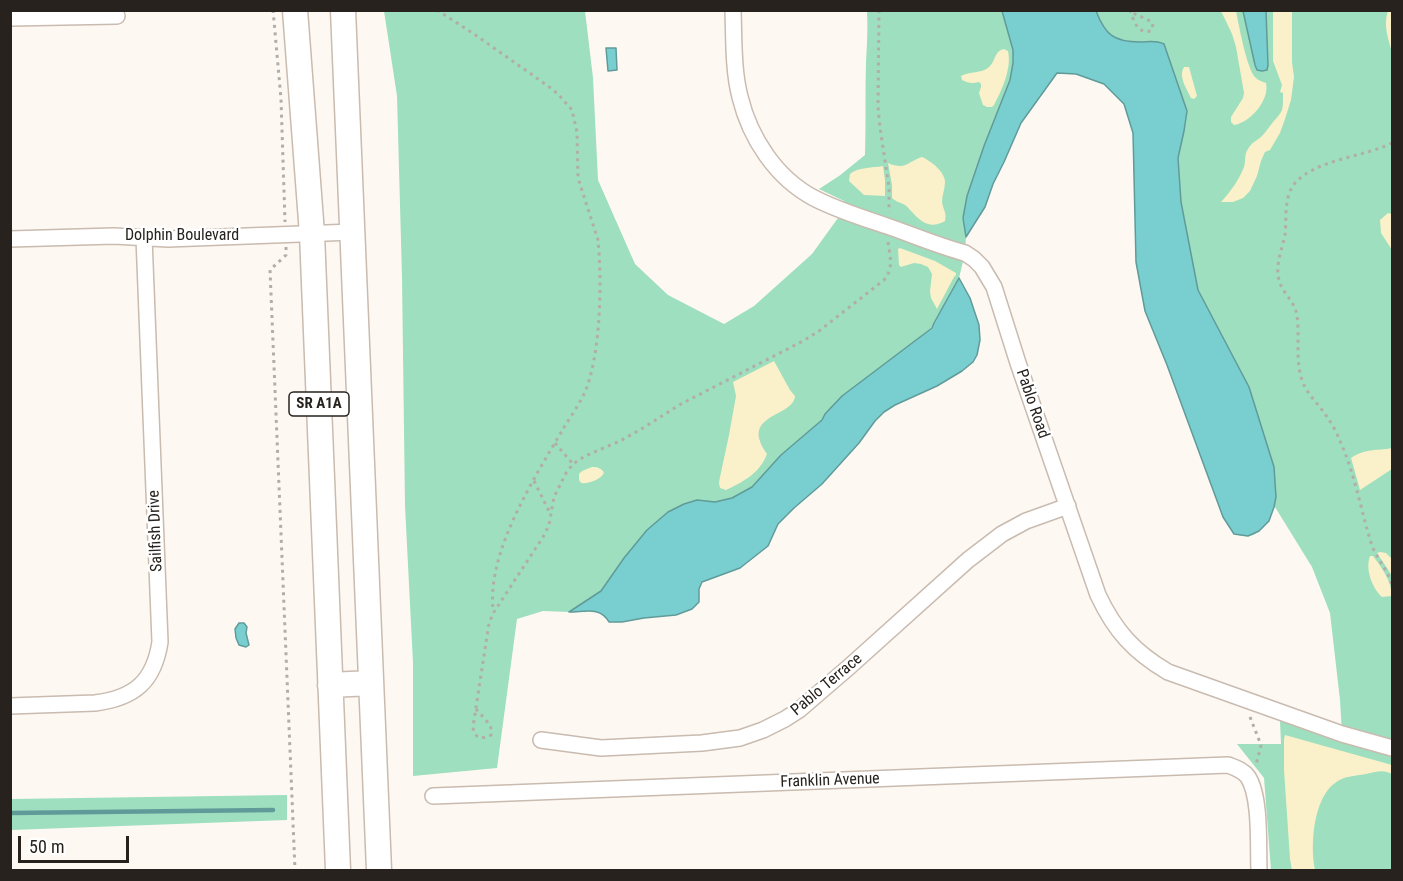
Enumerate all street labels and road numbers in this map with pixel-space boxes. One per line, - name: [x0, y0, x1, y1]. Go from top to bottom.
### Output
- street label: Dolphin Boulevard: [125, 226, 239, 246]
- street label: Pablo Road: [1011, 367, 1053, 441]
- road number: SR A1A: [289, 392, 349, 416]
- street label: Sailfish Drive: [145, 490, 167, 572]
- street label: Pablo Terrace: [788, 650, 866, 720]
- street label: Franklin Avenue: [780, 770, 880, 792]

